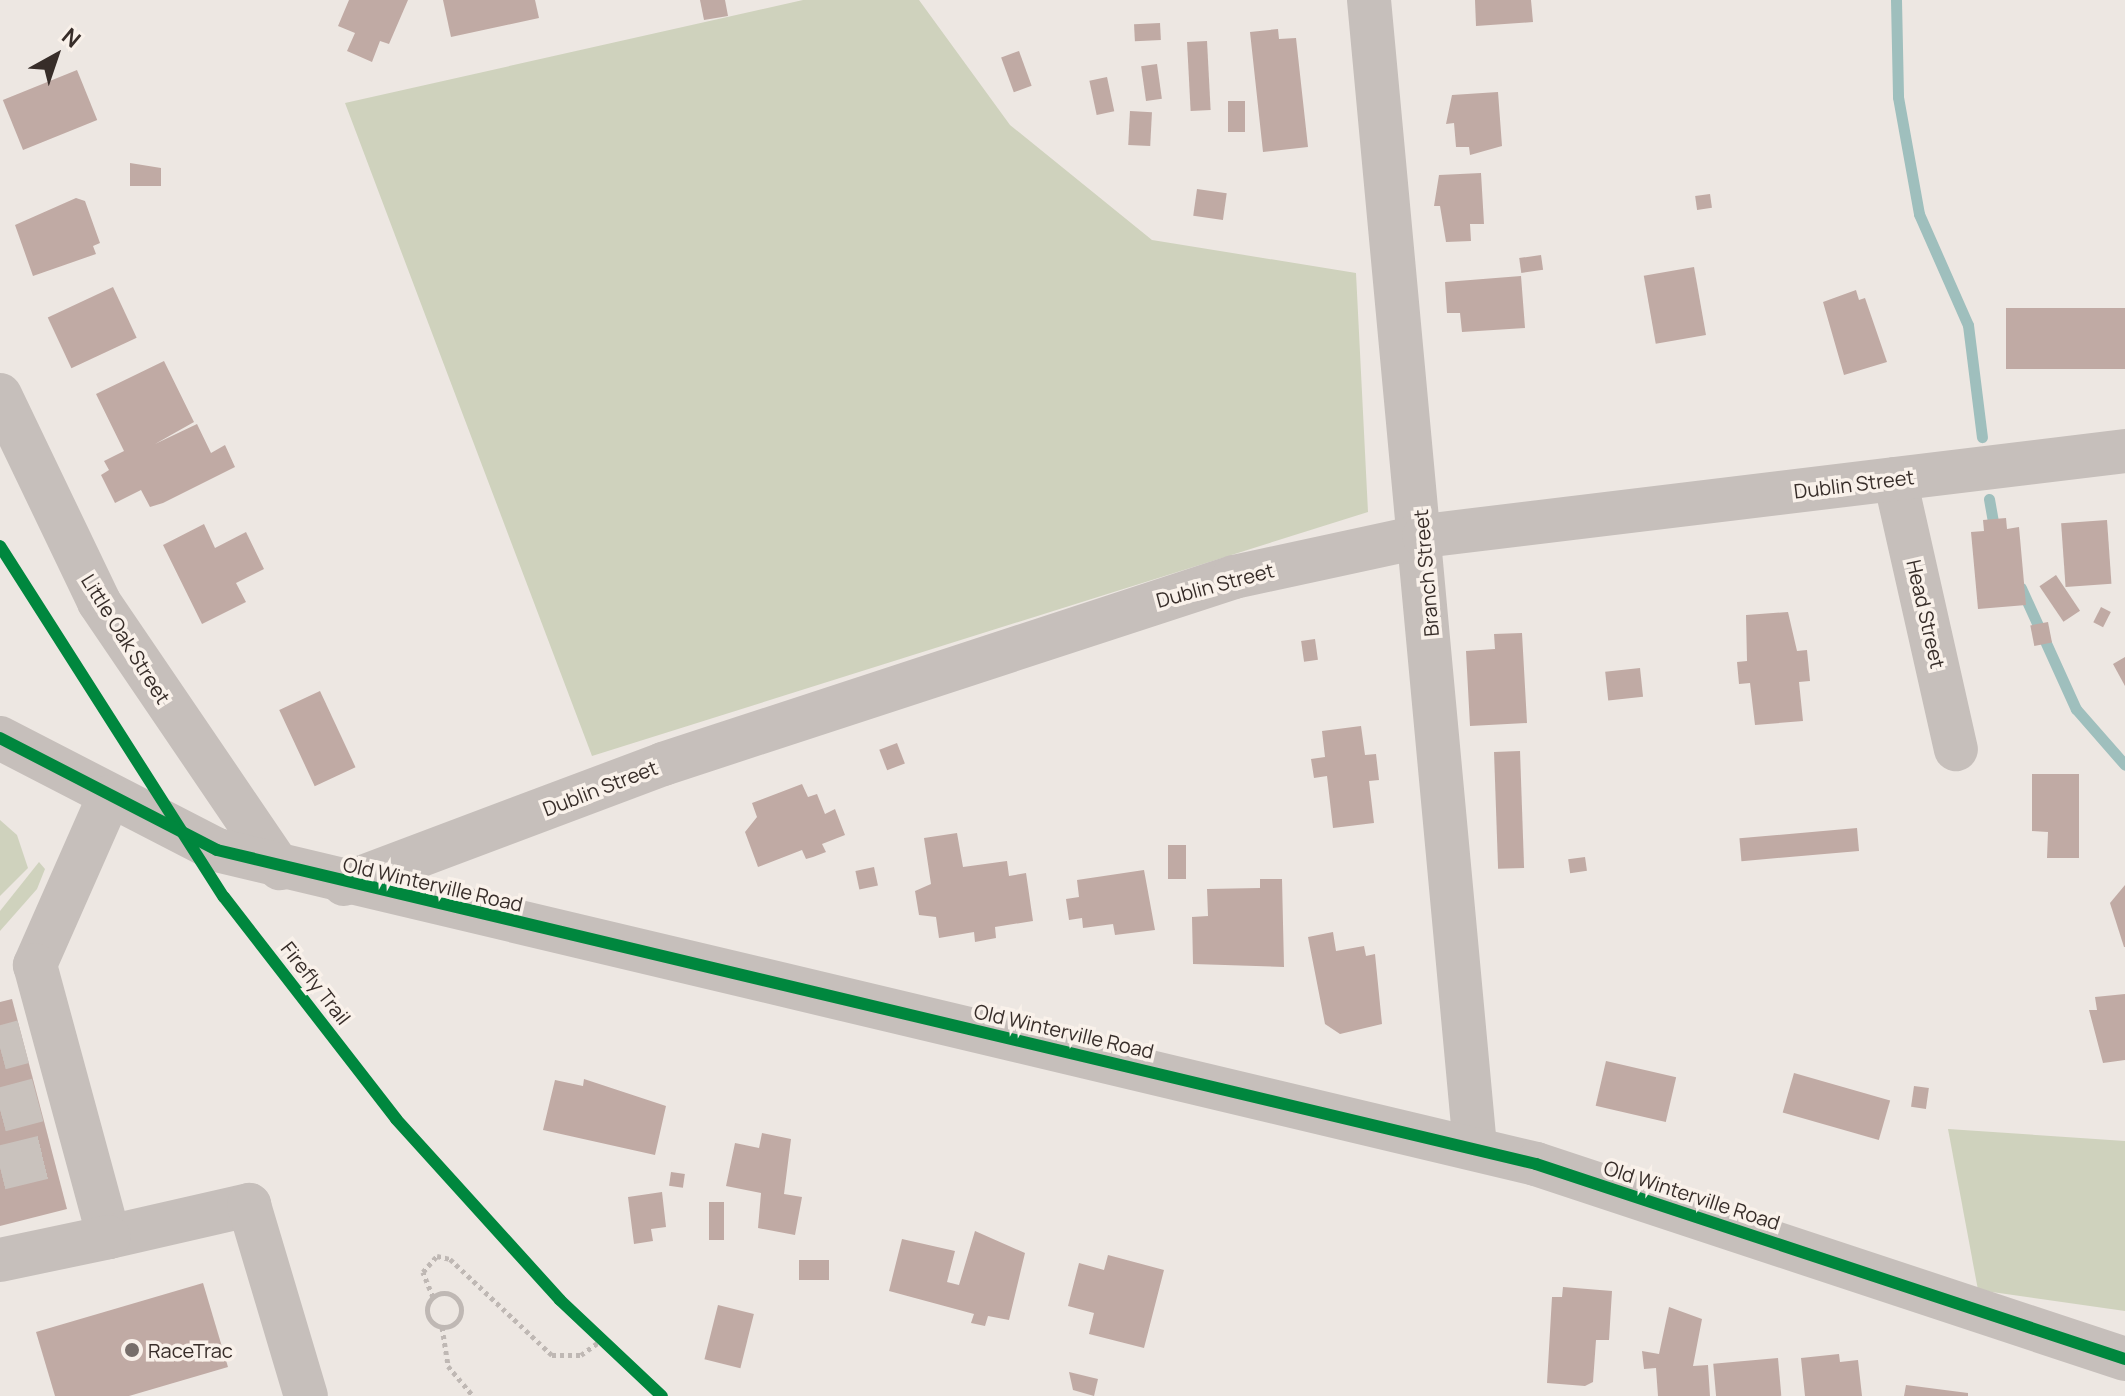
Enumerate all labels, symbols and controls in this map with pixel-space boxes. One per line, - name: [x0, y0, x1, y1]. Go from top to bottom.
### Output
- north arrow: [16, 16, 96, 96]
- text: N: [56, 21, 87, 54]
- street label: Dublin Street: [1792, 465, 1916, 503]
- street label: Branch Street: [1408, 508, 1444, 638]
- street label: Head Street: [1902, 557, 1950, 671]
- street label: Dublin Street: [1153, 558, 1277, 612]
- street label: Little Oak Street: [77, 570, 175, 708]
- street label: Dublin Street: [539, 755, 661, 821]
- street label: Old Winterville Road: [341, 852, 525, 916]
- street label: Firefly Trail: [276, 937, 356, 1029]
- street label: Old Winterville Road: [972, 999, 1156, 1063]
- street label: Old Winterville Road: [1601, 1155, 1783, 1235]
- place label: RaceTrac: [148, 1338, 233, 1362]
- marker: RaceTrac: [123, 1341, 141, 1359]

